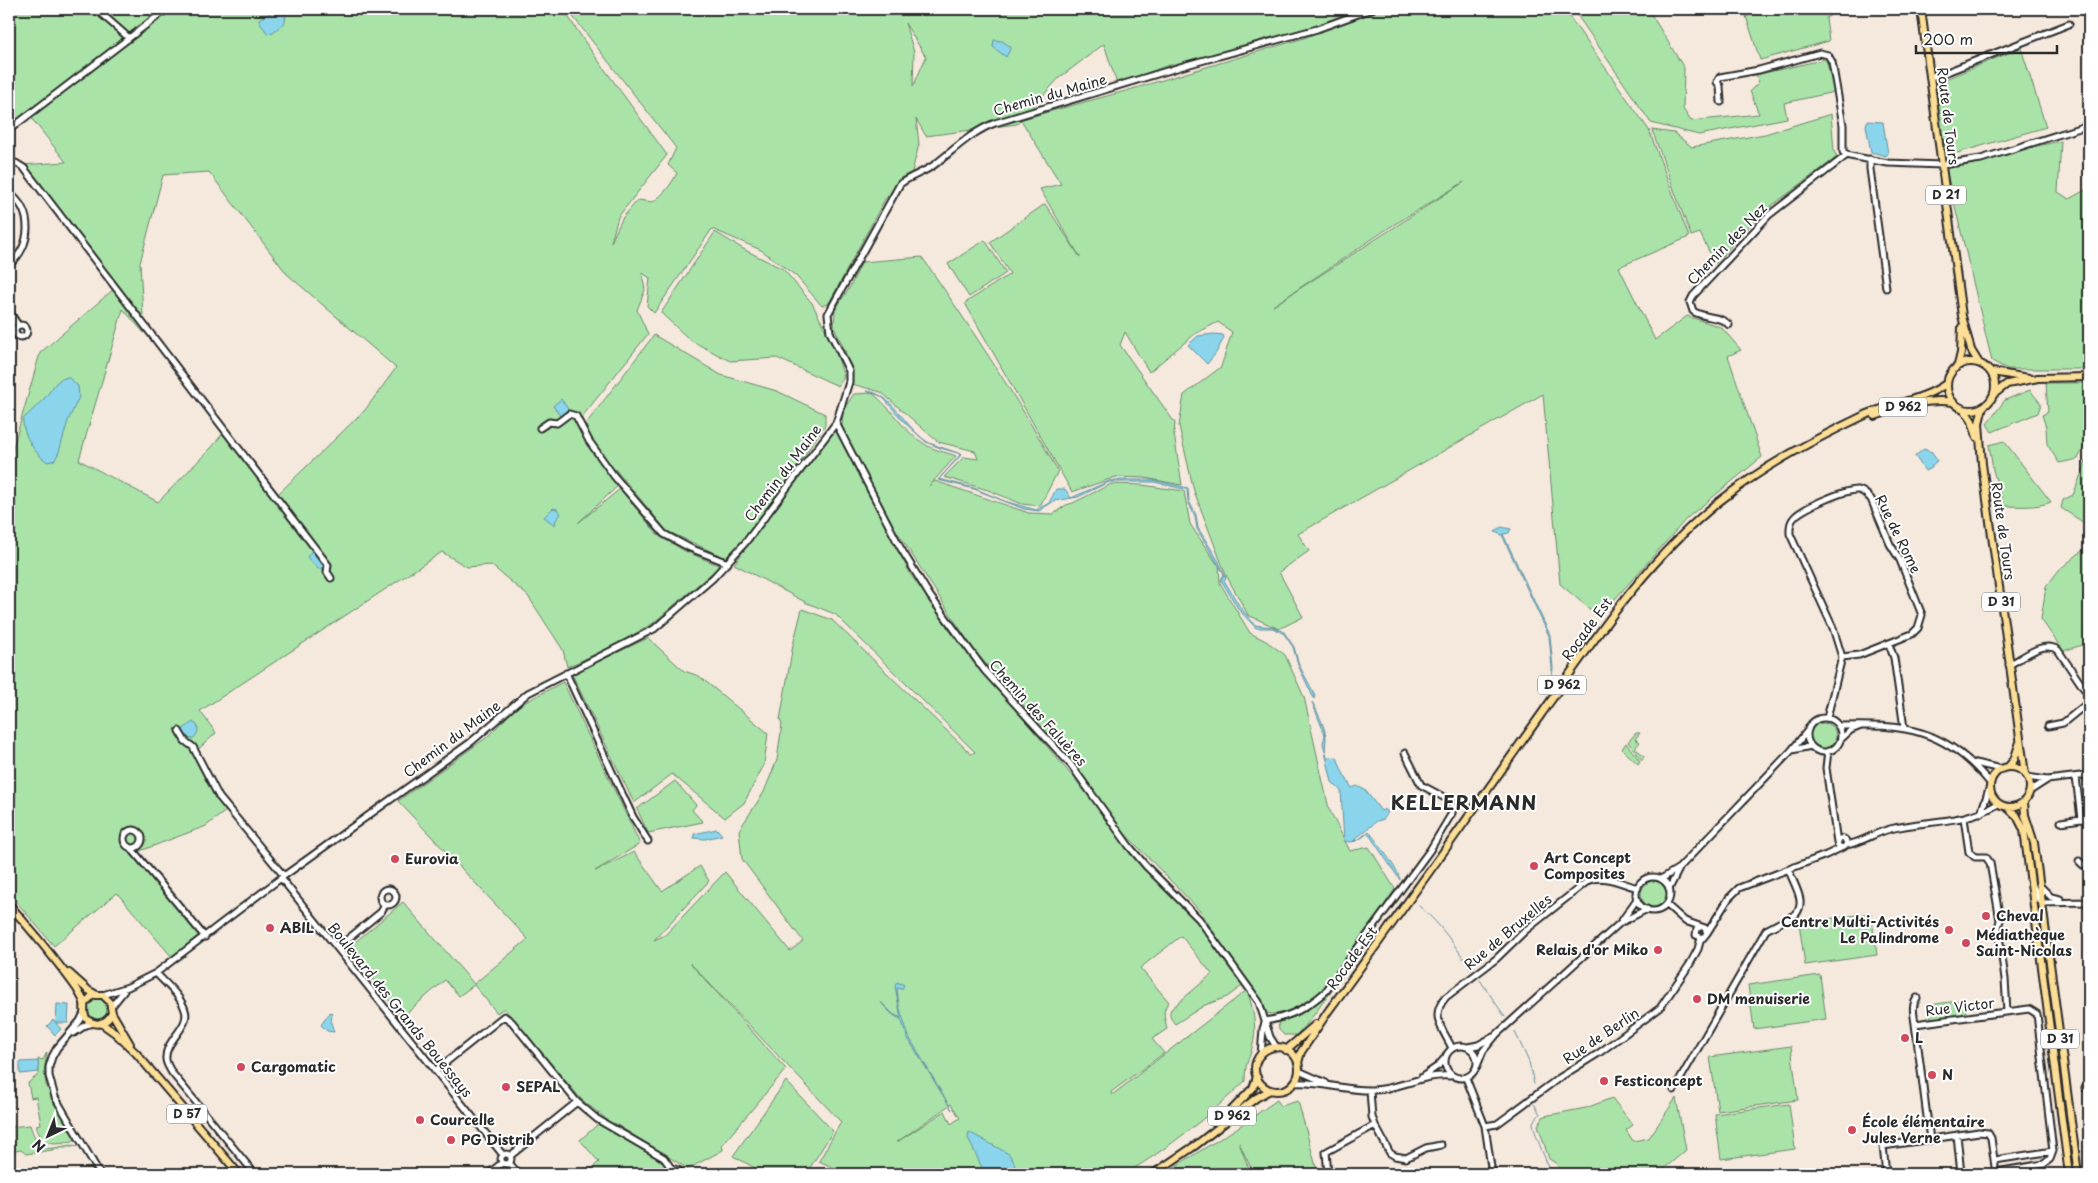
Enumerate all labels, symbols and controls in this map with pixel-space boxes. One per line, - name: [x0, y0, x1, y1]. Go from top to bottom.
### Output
- scale bar: [1916, 22, 2057, 54]
- text: 200 m: [1923, 27, 1973, 50]
- street label: Route de Tours: [1932, 66, 1965, 166]
- street label: Chemin du Maine: [991, 68, 1109, 121]
- road number: D 21: [1926, 186, 1966, 204]
- street label: Chemin des Nez: [1682, 198, 1772, 289]
- road number: D 962: [1879, 398, 1927, 417]
- street label: Chemin du Maine: [739, 419, 826, 526]
- street label: Route de Tours: [1986, 481, 2021, 581]
- street label: Rue de Rome: [1870, 491, 1927, 577]
- street label: Rocade Est: [1556, 592, 1617, 665]
- road number: D 31: [1982, 592, 2020, 612]
- street label: Chemin des Faluères: [985, 655, 1092, 771]
- road number: D 962: [1538, 676, 1586, 694]
- street label: Chemin du Maine: [399, 695, 505, 782]
- district label: KELLERMANN: [1391, 788, 1537, 816]
- place label: Art Concept Composites: [1543, 847, 1631, 884]
- place label: Eurovia: [405, 848, 459, 869]
- marker: Eurovia: [389, 853, 401, 865]
- marker: Art Concept Composites: [1528, 860, 1540, 872]
- street label: Rue de Bruxelles: [1459, 889, 1556, 975]
- place label: Cheval: [1996, 905, 2044, 926]
- marker: Cheval: [1980, 910, 1992, 922]
- place label: Centre Multi-Activités Le Palindrome: [1781, 911, 1939, 948]
- place label: ABIL: [280, 917, 314, 938]
- street label: Boulevard des Grands Bouessays: [323, 918, 478, 1102]
- street label: Rocade Est: [1321, 921, 1382, 994]
- marker: ABIL: [264, 922, 276, 934]
- marker: Centre Multi-Activités Le Palindrome: [1943, 924, 1955, 936]
- place label: Médiathèque Saint-Nicolas: [1976, 924, 2072, 961]
- marker: Médiathèque Saint-Nicolas: [1960, 937, 1972, 949]
- place label: Relais d'or Miko: [1536, 939, 1648, 960]
- marker: Relais d'or Miko: [1652, 944, 1664, 956]
- place label: DM menuiserie: [1707, 988, 1810, 1009]
- street label: Rue Victor: [1924, 992, 1996, 1021]
- marker: DM menuiserie: [1691, 993, 1703, 1005]
- street label: Rue de Berlin: [1558, 1002, 1643, 1069]
- place label: L: [1915, 1027, 1923, 1048]
- road number: D 31: [2041, 1030, 2079, 1048]
- marker: L: [1899, 1032, 1911, 1044]
- place label: Cargomatic: [251, 1056, 336, 1077]
- marker: Cargomatic: [235, 1061, 247, 1073]
- place label: N: [1942, 1064, 1953, 1085]
- marker: N: [1926, 1069, 1938, 1081]
- place label: Festiconcept: [1614, 1070, 1703, 1091]
- marker: Festiconcept: [1598, 1075, 1610, 1087]
- place label: SEPAL: [516, 1076, 561, 1097]
- marker: SEPAL: [500, 1081, 512, 1093]
- road number: D 57: [167, 1104, 207, 1124]
- road number: D 962: [1208, 1106, 1256, 1126]
- place label: Courcelle: [430, 1109, 495, 1130]
- north arrow: [22, 1110, 72, 1160]
- place label: École élémentaire Jules Verne: [1862, 1111, 1985, 1148]
- marker: Courcelle: [414, 1114, 426, 1126]
- marker: École élémentaire Jules Verne: [1846, 1124, 1858, 1136]
- place label: PG Distrib: [461, 1129, 534, 1150]
- text: N: [28, 1134, 50, 1157]
- marker: PG Distrib: [445, 1134, 457, 1146]

